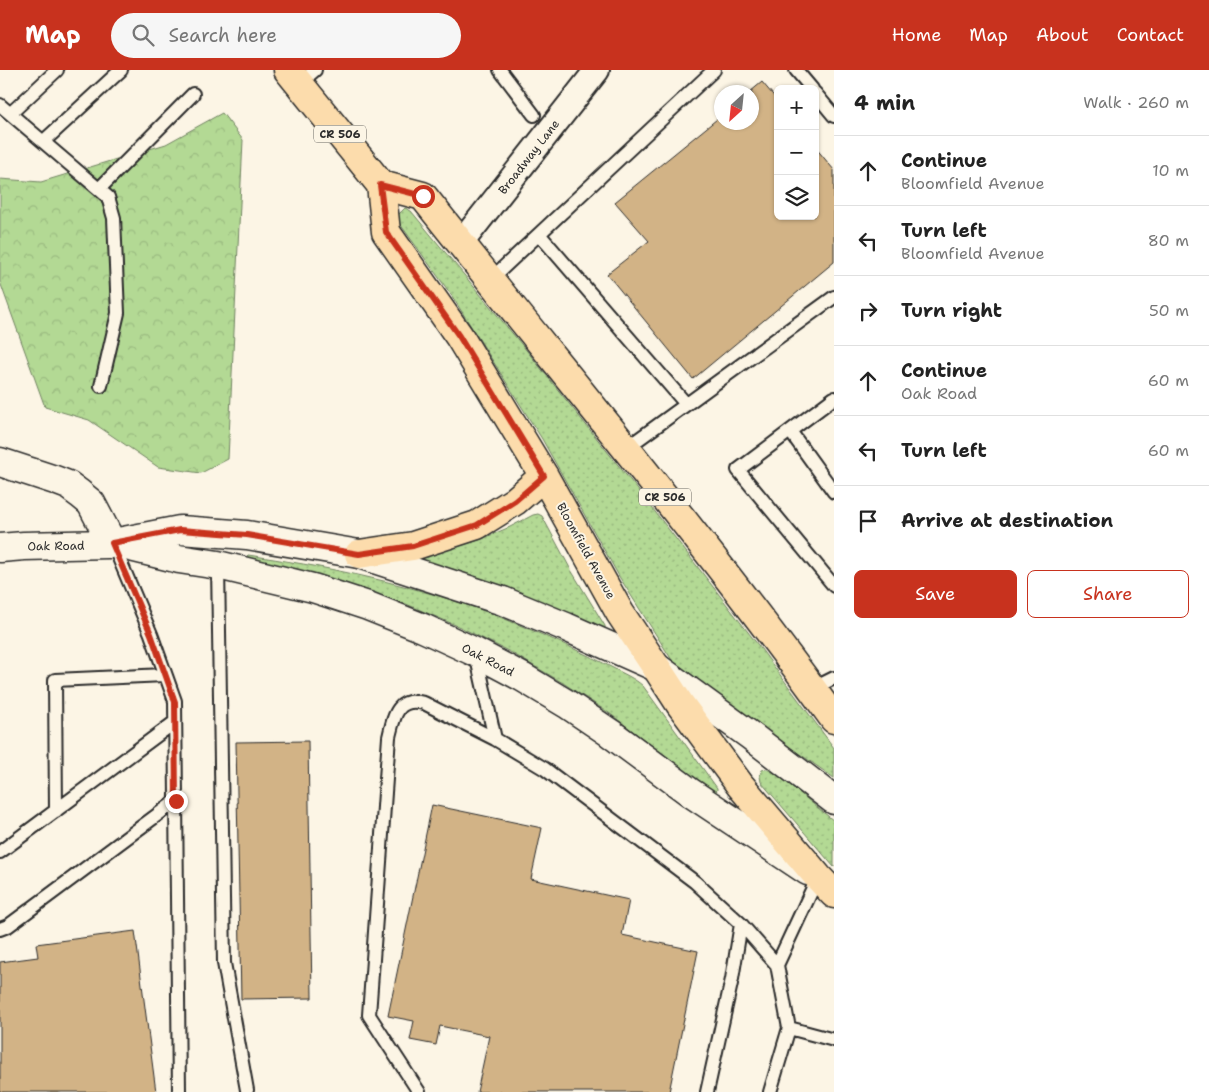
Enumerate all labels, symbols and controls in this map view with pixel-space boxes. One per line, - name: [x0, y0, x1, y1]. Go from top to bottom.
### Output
- search box: [111, 13, 461, 58]
- text: Map: [25, 19, 81, 51]
- icon: search: [129, 21, 157, 49]
- text: Search here: [169, 23, 277, 48]
- text: Home: [892, 23, 941, 47]
- text: Map: [969, 23, 1008, 47]
- text: About: [1036, 23, 1089, 47]
- text: Contact: [1117, 23, 1184, 47]
- north arrow: [714, 85, 759, 130]
- map controls: [774, 85, 819, 220]
- button: +: [774, 85, 819, 130]
- text: 4 min: [854, 89, 915, 117]
- text: Walk · 260 m: [1083, 92, 1189, 113]
- street label: Broadway Lane: [495, 116, 563, 198]
- road number: CR 506: [314, 126, 366, 142]
- button: −: [774, 130, 819, 175]
- text: Continue: [901, 148, 987, 173]
- icon: ahead: [854, 157, 882, 185]
- text: 10 m: [1152, 160, 1189, 181]
- text: Bloomfield Avenue: [901, 173, 1045, 194]
- button: layers: [774, 175, 819, 220]
- route start: [412, 185, 435, 208]
- text: Turn left: [901, 218, 987, 243]
- icon: left: [854, 227, 882, 255]
- text: 80 m: [1148, 230, 1189, 251]
- text: Bloomfield Avenue: [901, 243, 1045, 264]
- icon: right: [854, 297, 882, 325]
- text: Turn right: [901, 298, 1002, 323]
- text: 50 m: [1149, 300, 1189, 321]
- text: Continue: [901, 358, 987, 383]
- icon: ahead: [854, 367, 882, 395]
- text: 60 m: [1148, 370, 1189, 391]
- text: Oak Road: [901, 383, 977, 404]
- icon: left: [854, 437, 882, 465]
- text: Turn left: [901, 438, 987, 463]
- text: 60 m: [1148, 440, 1189, 461]
- road number: CR 506: [639, 488, 691, 506]
- street label: Bloomfield Avenue: [553, 500, 619, 602]
- icon: arrive: [854, 507, 882, 535]
- text: Arrive at destination: [901, 508, 1113, 533]
- street label: Oak Road: [27, 537, 85, 554]
- button: Save: [854, 570, 1017, 618]
- button: Share: [1027, 570, 1189, 618]
- street label: Oak Road: [459, 640, 517, 680]
- route end: [165, 790, 188, 813]

